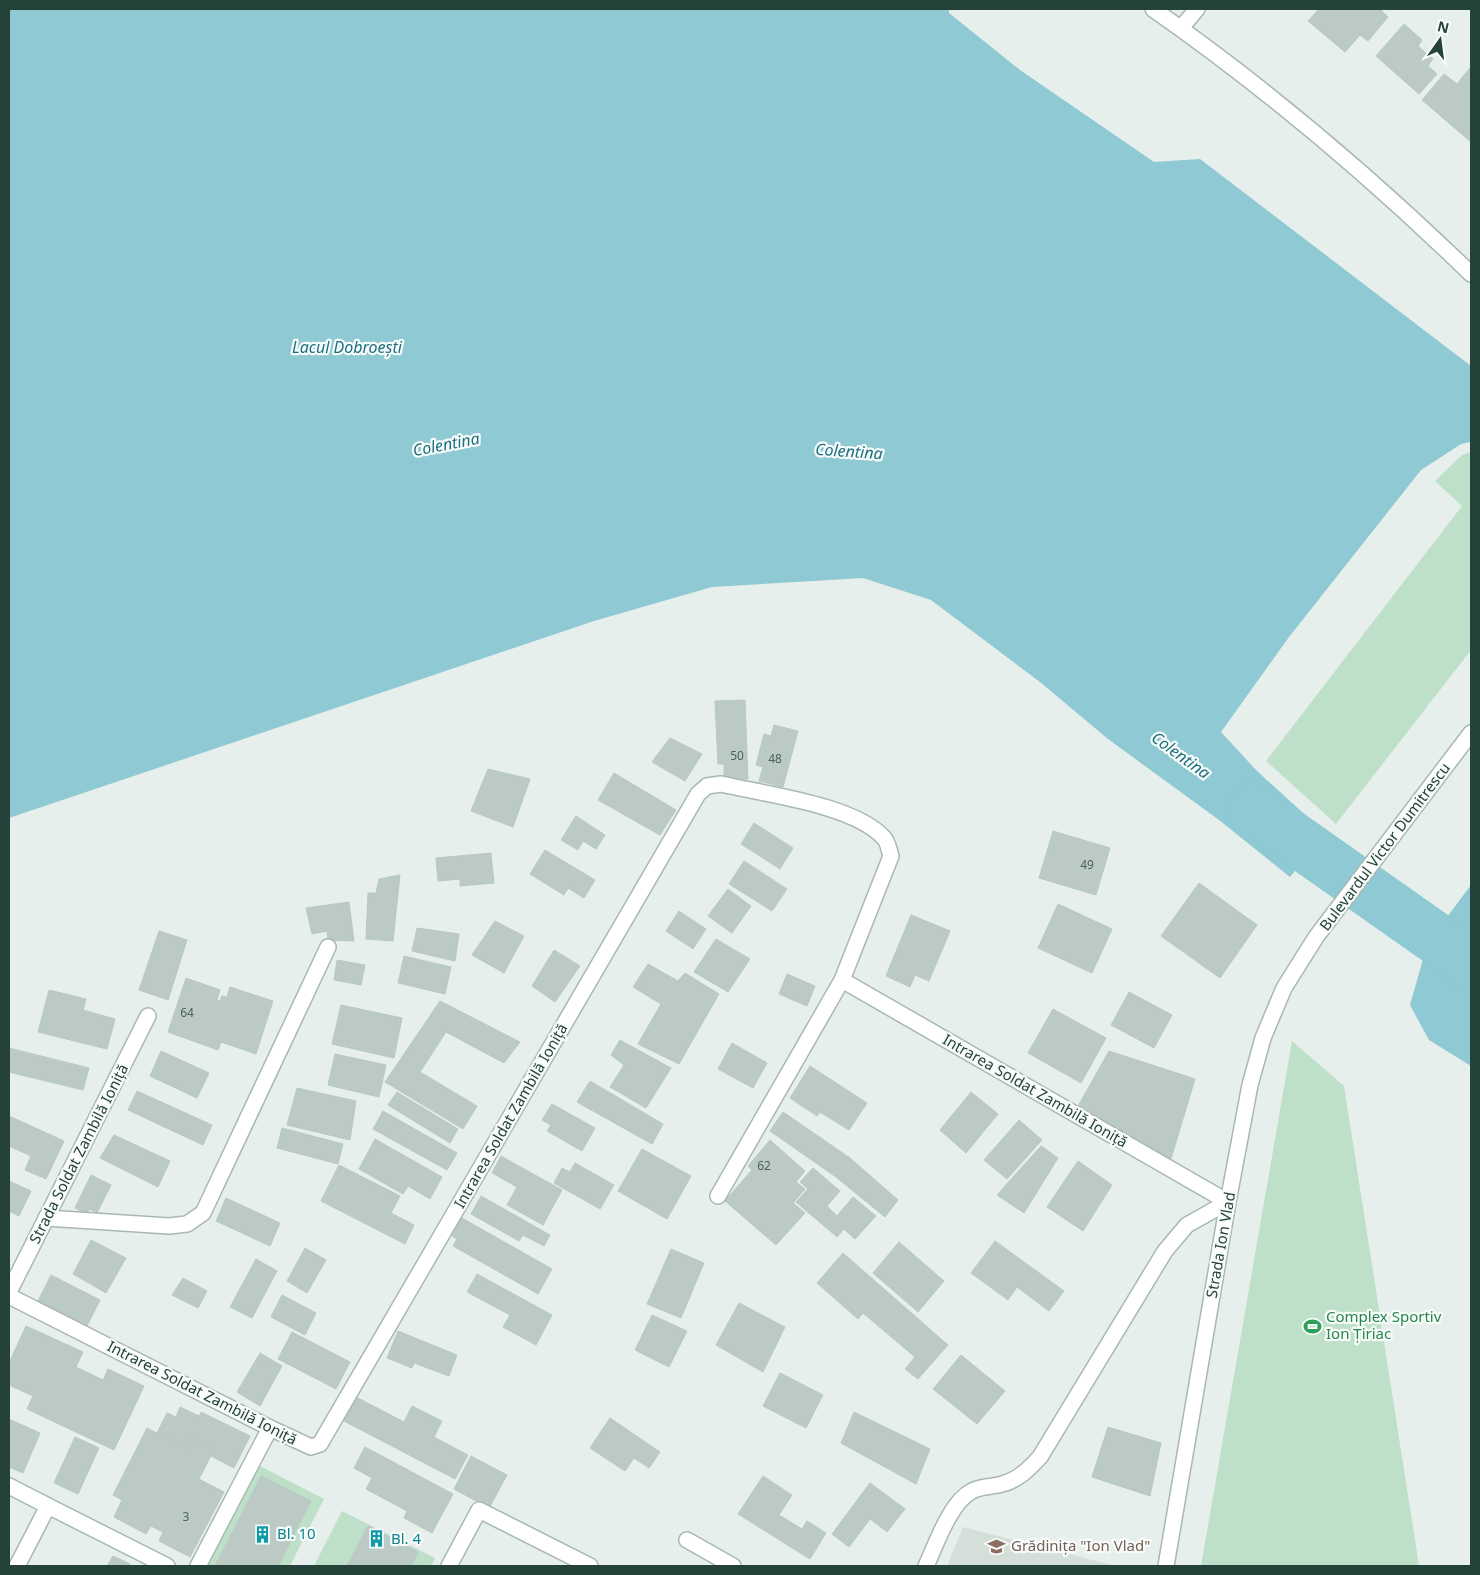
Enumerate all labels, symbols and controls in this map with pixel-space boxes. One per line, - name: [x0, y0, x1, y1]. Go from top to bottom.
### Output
- north arrow: [1415, 15, 1465, 65]
- text: N: [1435, 16, 1451, 37]
- water label: Lacul Dobroești: [292, 336, 403, 358]
- water label: Colentina: [411, 427, 481, 461]
- water label: Colentina: [815, 438, 883, 464]
- water label: Colentina: [1147, 726, 1215, 784]
- house number: 50: [730, 747, 744, 764]
- house number: 48: [768, 750, 782, 767]
- street label: Bulevardul Victor Dumitrescu: [1314, 758, 1454, 934]
- house number: 49: [1080, 856, 1094, 873]
- house number: 64: [180, 1004, 194, 1021]
- street label: Intrarea Soldat Zambilă Ioniță: [449, 1019, 571, 1212]
- street label: Intrarea Soldat Zambilă Ioniță: [939, 1029, 1132, 1151]
- street label: Strada Soldat Zambilă Ioniță: [24, 1060, 132, 1247]
- house number: 62: [757, 1157, 771, 1174]
- street label: Strada Ion Vlad: [1201, 1190, 1239, 1299]
- place label: Complex Sportiv Ion Țiriac: [1326, 1306, 1442, 1343]
- sports icon: Complex Sportiv Ion Țiriac: [1302, 1316, 1322, 1336]
- street label: Intrarea Soldat Zambilă Ioniță: [104, 1335, 301, 1449]
- house number: 3: [183, 1508, 190, 1525]
- place label: Bl. 10: [277, 1523, 316, 1543]
- building icon: Bl. 10: [253, 1524, 273, 1544]
- place label: Bl. 4: [391, 1528, 422, 1548]
- building icon: Bl. 4: [367, 1529, 387, 1549]
- place label: Grădinița "Ion Vlad": [1011, 1535, 1150, 1555]
- school or university icon: Grădinița "Ion Vlad": [987, 1536, 1007, 1556]

